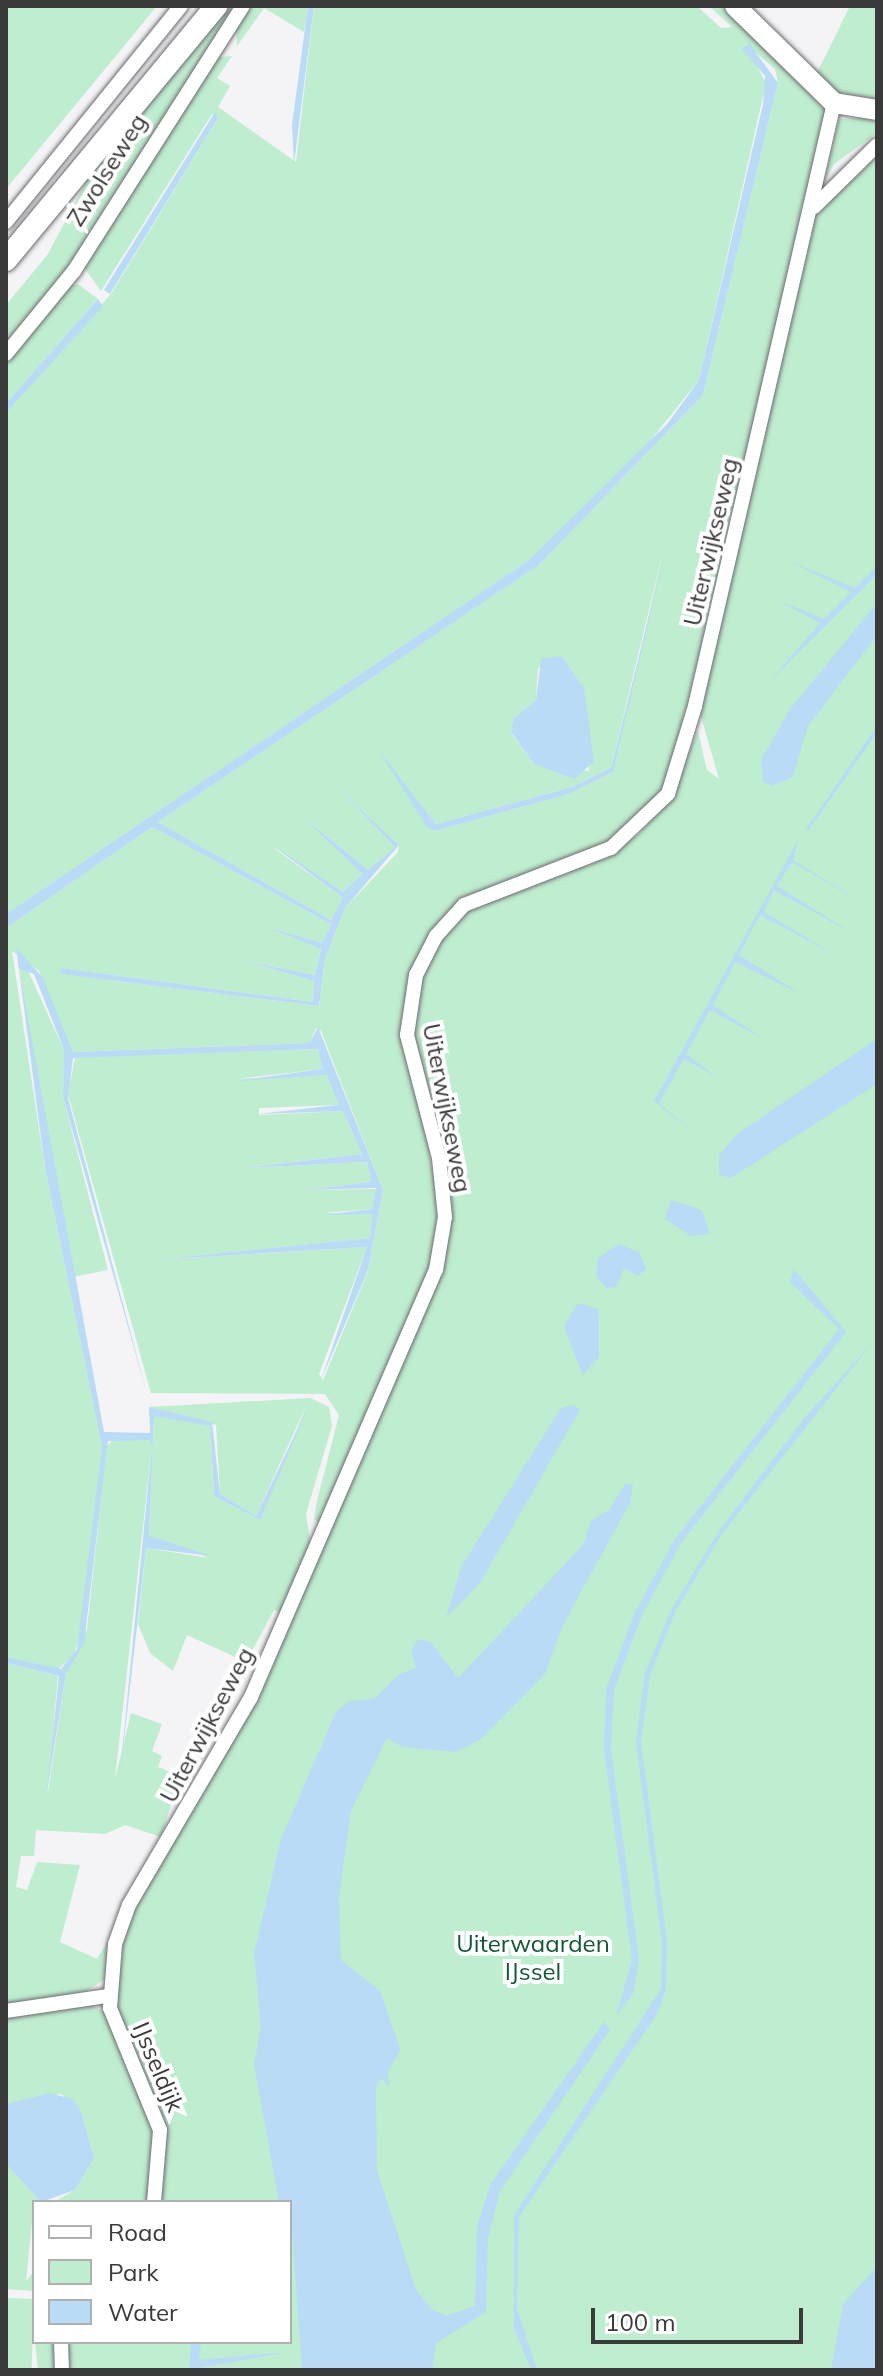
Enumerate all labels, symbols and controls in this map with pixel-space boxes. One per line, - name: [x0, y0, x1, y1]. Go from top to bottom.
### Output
- street label: Zwolseweg: [61, 109, 153, 231]
- street label: Uiterwijkseweg: [678, 455, 744, 629]
- street label: Uiterwijkseweg: [417, 1021, 477, 1195]
- street label: Uiterwijkseweg: [154, 1643, 260, 1807]
- park label: Uiterwaarden IJssel: [456, 1930, 610, 1986]
- street label: IJsseldijk: [126, 2018, 190, 2116]
- legend: [32, 2200, 292, 2344]
- text: Road: [108, 2217, 167, 2247]
- text: Park: [108, 2257, 159, 2287]
- scale bar: [595, 2292, 807, 2342]
- text: Water: [108, 2297, 178, 2327]
- text: 100 m: [605, 2307, 676, 2337]

